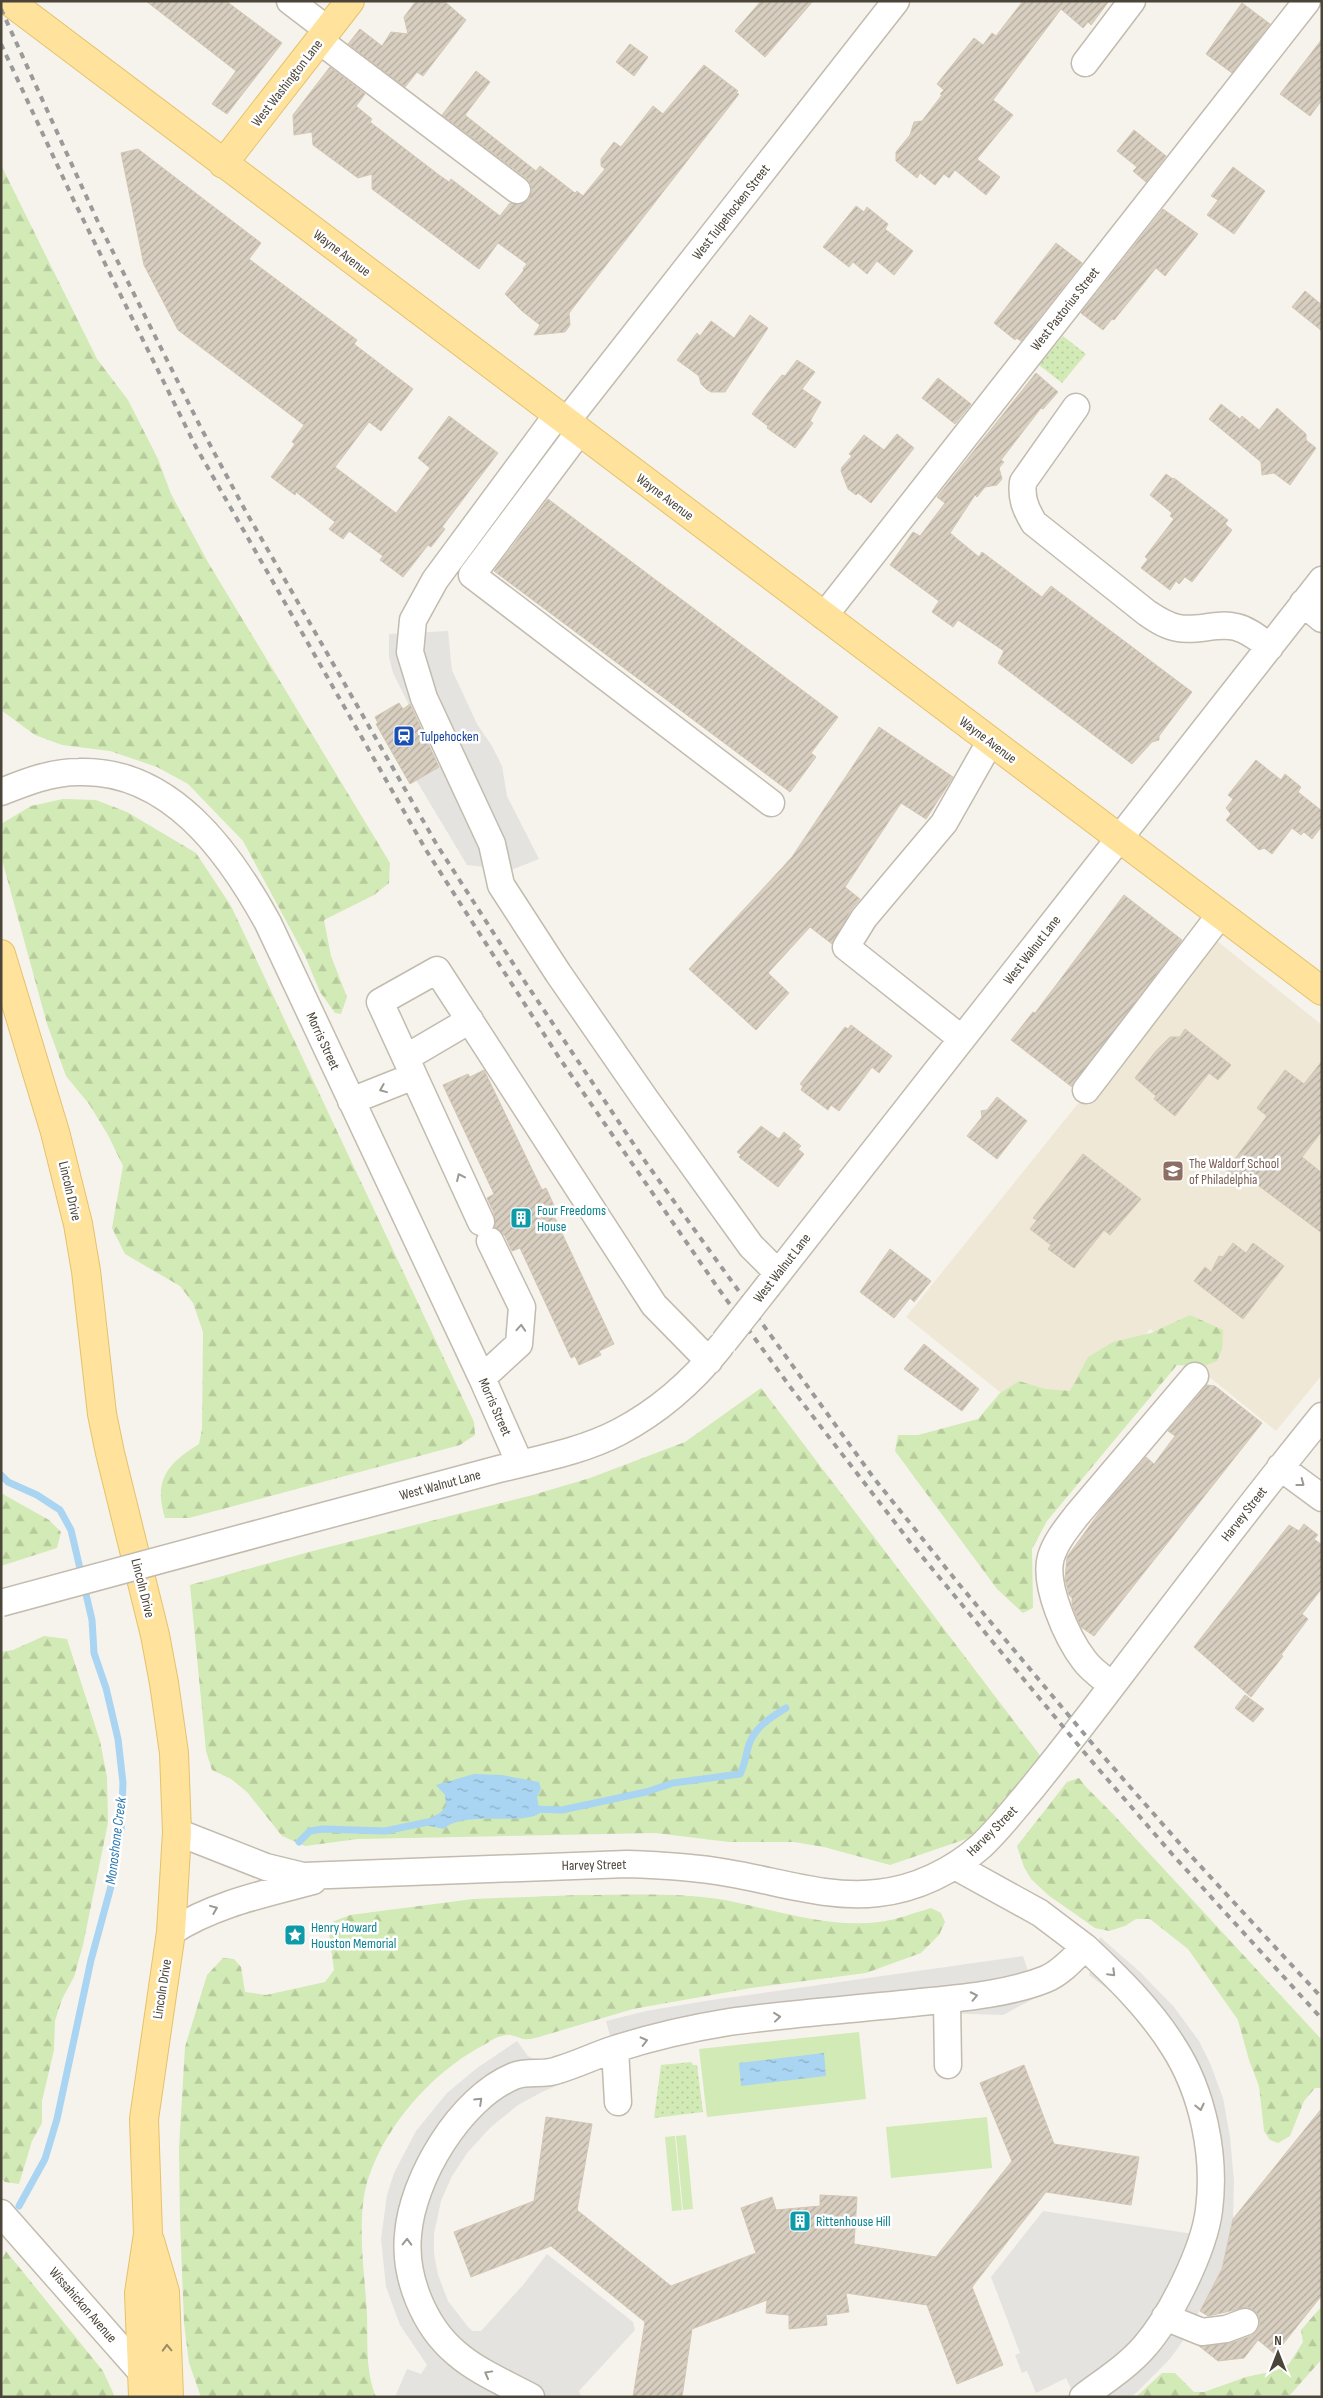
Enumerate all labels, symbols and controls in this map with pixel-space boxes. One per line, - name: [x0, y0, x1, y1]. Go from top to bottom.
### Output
- street label: West Washington Lane: [248, 36, 326, 130]
- street label: West Tulpehocken Street: [688, 161, 774, 263]
- street label: Wayne Avenue: [310, 226, 374, 280]
- street label: West Pastorius Street: [1027, 264, 1103, 354]
- street label: Wayne Avenue: [633, 470, 697, 524]
- street label: Wayne Avenue: [956, 713, 1020, 767]
- station icon: Tulpehocken: [392, 724, 416, 748]
- place label: Tulpehocken: [420, 728, 479, 745]
- street label: West Walnut Lane: [1000, 912, 1064, 988]
- street label: Morris Street: [302, 1010, 344, 1072]
- one-way arrow: [379, 1082, 388, 1093]
- place label: The Waldorf School of Philadelphia: [1189, 1155, 1279, 1188]
- school or university icon: The Waldorf School of Philadelphia: [1161, 1159, 1185, 1183]
- street label: Lincoln Drive: [55, 1160, 85, 1222]
- one-way arrow: [456, 1173, 467, 1182]
- place label: Four Freedoms House: [537, 1202, 606, 1235]
- building icon: Four Freedoms House: [509, 1206, 533, 1230]
- street label: West Walnut Lane: [750, 1230, 814, 1306]
- one-way arrow: [515, 1324, 526, 1332]
- street label: Morris Street: [475, 1375, 515, 1439]
- street label: West Walnut Lane: [398, 1466, 482, 1504]
- one-way arrow: [1295, 1477, 1304, 1485]
- street label: Harvey Street: [1217, 1483, 1271, 1545]
- street label: Lincoln Drive: [127, 1557, 159, 1619]
- water label: Monoshone Creek: [101, 1796, 131, 1886]
- street label: Harvey Street: [963, 1802, 1021, 1860]
- street label: Harvey Street: [562, 1856, 626, 1874]
- one-way arrow: [209, 1905, 218, 1916]
- place label: Henry Howard Houston Memorial: [311, 1919, 396, 1952]
- place icon: Henry Howard Houston Memorial: [283, 1923, 307, 1947]
- street label: Lincoln Drive: [149, 1958, 175, 2020]
- one-way arrow: [1106, 1967, 1115, 1976]
- one-way arrow: [969, 1991, 978, 2002]
- one-way arrow: [774, 2012, 782, 2023]
- one-way arrow: [640, 2036, 648, 2046]
- one-way arrow: [473, 2098, 482, 2107]
- one-way arrow: [1194, 2103, 1205, 2112]
- building icon: Rittenhouse Hill: [788, 2209, 812, 2233]
- place label: Rittenhouse Hill: [816, 2213, 891, 2230]
- one-way arrow: [402, 2238, 413, 2246]
- street label: Wissahickon Avenue: [46, 2264, 120, 2346]
- north arrow: [1253, 2328, 1303, 2378]
- text: N: [1274, 2332, 1282, 2349]
- one-way arrow: [162, 2344, 173, 2352]
- one-way arrow: [484, 2370, 493, 2380]

